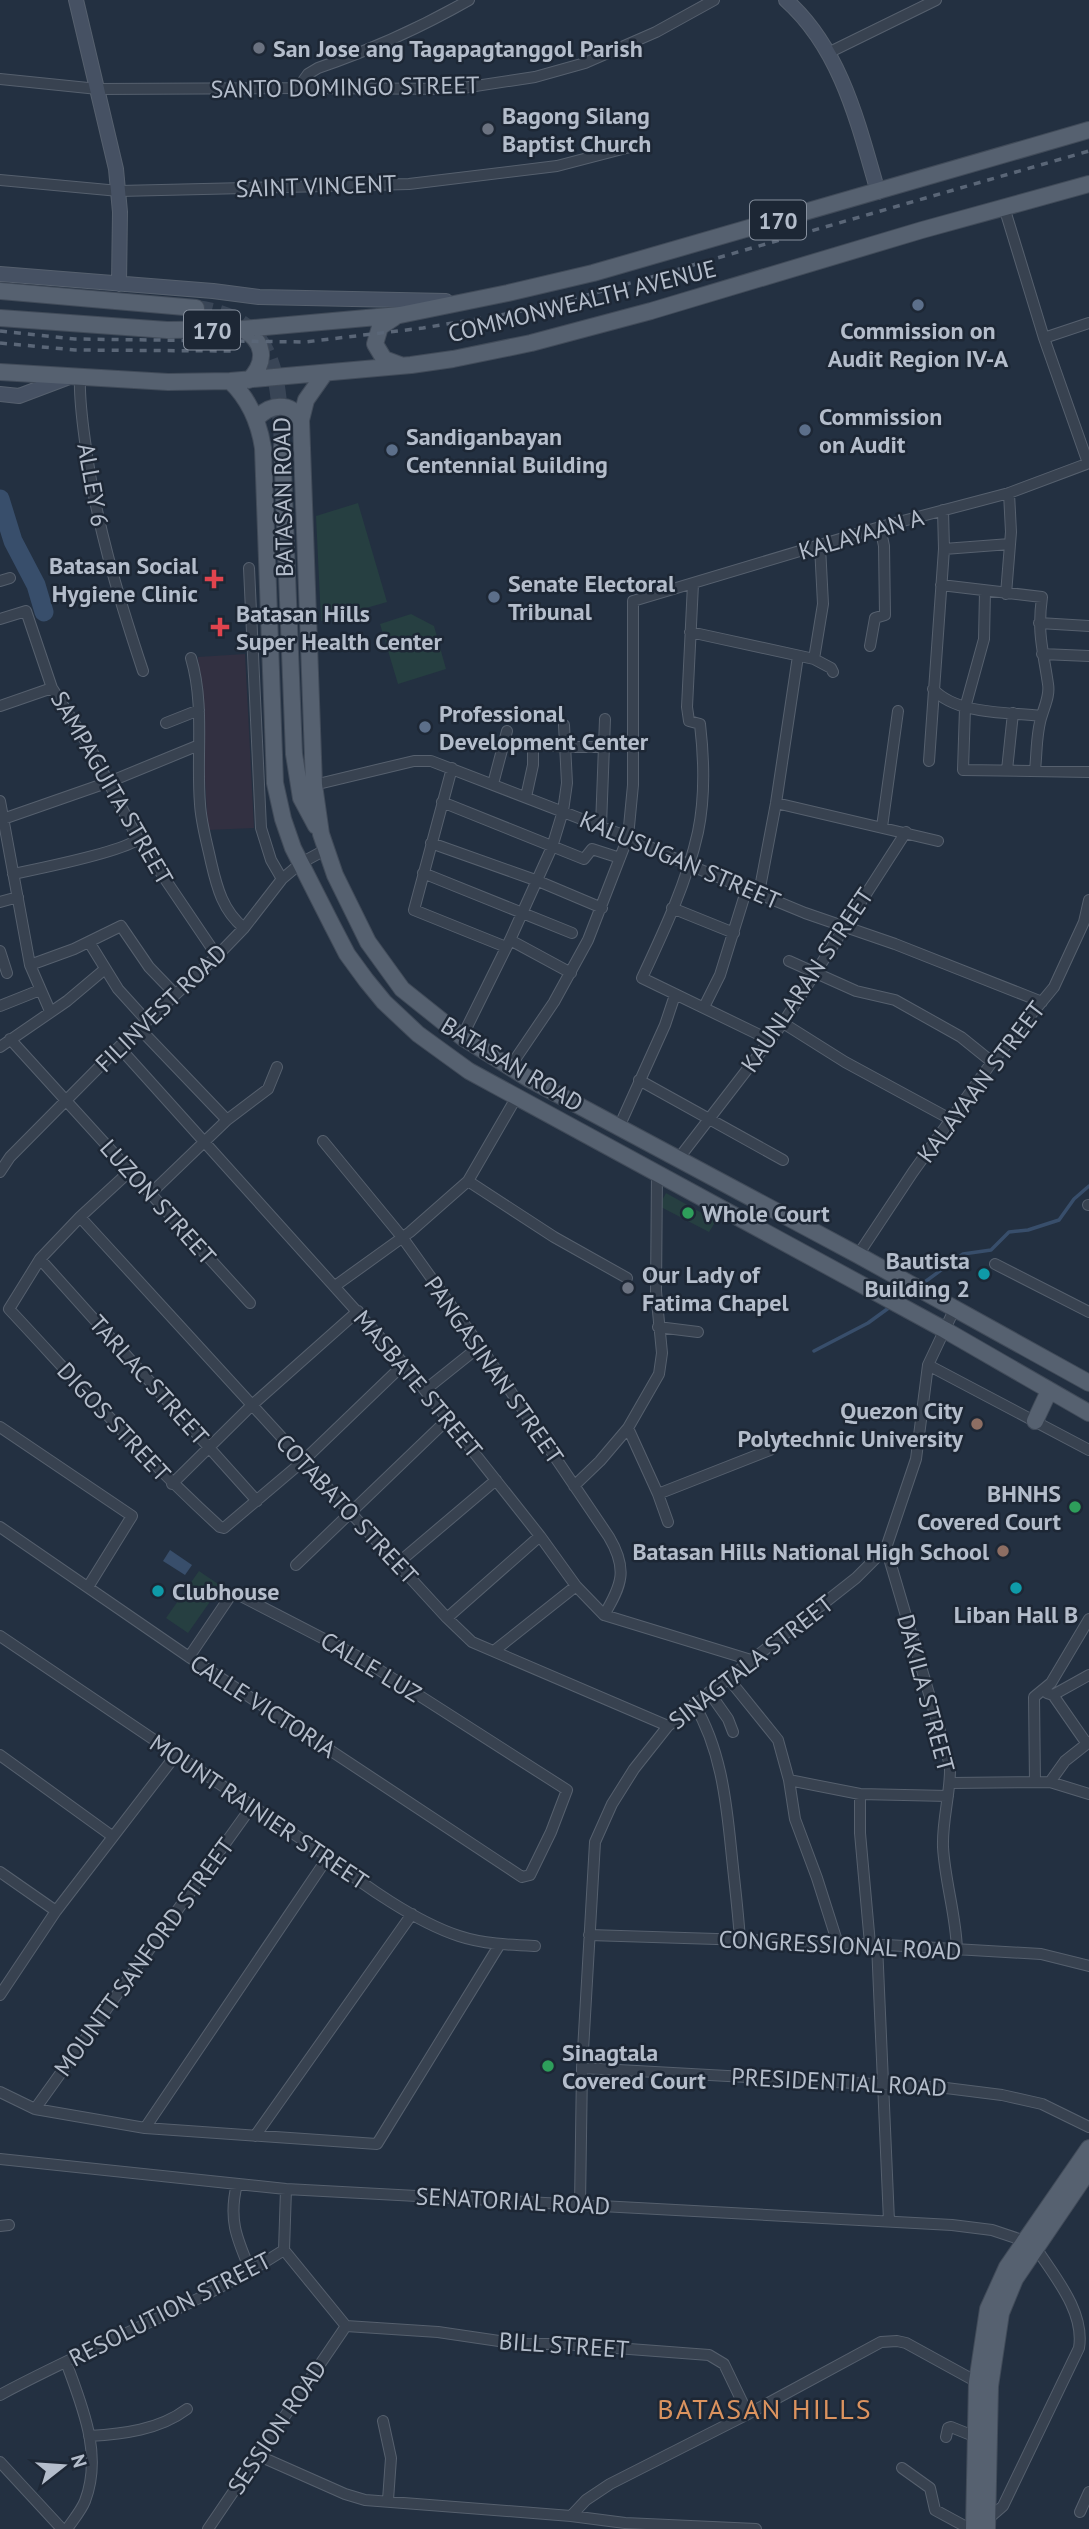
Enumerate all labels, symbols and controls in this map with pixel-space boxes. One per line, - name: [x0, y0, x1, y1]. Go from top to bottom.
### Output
- place label: San Jose ang Tagapagtanggol Parish: [273, 33, 643, 64]
- marker: San Jose ang Tagapagtanggol Parish: [251, 40, 267, 56]
- street label: SANTO DOMINGO STREET: [210, 69, 480, 105]
- place label: Bagong Silang Baptist Church: [502, 100, 651, 159]
- marker: Bagong Silang Baptist Church: [480, 121, 496, 137]
- street label: SAINT VINCENT: [235, 168, 397, 204]
- road number: 170: [750, 200, 806, 240]
- street label: COMMONWEALTH AVENUE: [445, 253, 719, 349]
- marker: Commission on Audit Region IV-A: [910, 297, 926, 313]
- road number: 170: [184, 310, 240, 350]
- place label: Commission on Audit Region IV-A: [828, 315, 1009, 374]
- place label: Commission on Audit: [819, 401, 942, 460]
- street label: BATASAN ROAD: [266, 417, 300, 577]
- place label: Sandiganbayan Centennial Building: [406, 421, 608, 480]
- marker: Commission on Audit: [797, 422, 813, 438]
- street label: ALLEY 6: [70, 441, 116, 529]
- marker: Sandiganbayan Centennial Building: [384, 442, 400, 458]
- street label: KALAYAAN A: [795, 501, 927, 567]
- place label: Batasan Social Hygiene Clinic: [49, 550, 199, 609]
- place label: Senate Electoral Tribunal: [508, 568, 676, 627]
- marker: Batasan Social Hygiene Clinic: [204, 569, 224, 589]
- marker: Senate Electoral Tribunal: [486, 589, 502, 605]
- place label: Batasan Hills Super Health Center: [236, 598, 443, 657]
- marker: Batasan Hills Super Health Center: [210, 617, 230, 637]
- street label: SAMPAGUITA STREET: [44, 685, 180, 891]
- place label: Professional Development Center: [439, 698, 649, 757]
- marker: Professional Development Center: [417, 719, 433, 735]
- street label: KALUSUGAN STREET: [575, 804, 785, 916]
- street label: KAUNLARAN STREET: [734, 882, 880, 1078]
- street label: FILINVEST ROAD: [88, 937, 234, 1079]
- street label: KALAYAAN STREET: [910, 995, 1052, 1169]
- street label: BATASAN ROAD: [435, 1009, 589, 1119]
- street label: LUZON STREET: [93, 1133, 223, 1271]
- place label: Whole Court: [702, 1198, 830, 1229]
- marker: Whole Court: [680, 1205, 696, 1221]
- place label: Bautista Building 2: [864, 1245, 970, 1304]
- place label: Our Lady of Fatima Chapel: [642, 1259, 789, 1318]
- marker: Bautista Building 2: [976, 1266, 992, 1282]
- street label: PANGASINAN STREET: [417, 1270, 571, 1470]
- marker: Our Lady of Fatima Chapel: [620, 1280, 636, 1296]
- street label: MASBATE STREET: [347, 1303, 489, 1465]
- street label: TARLAC STREET: [82, 1308, 216, 1452]
- street label: DIGOS STREET: [51, 1356, 177, 1488]
- place label: Quezon City Polytechnic University: [738, 1395, 964, 1454]
- marker: Quezon City Polytechnic University: [969, 1416, 985, 1432]
- street label: COTABATO STREET: [269, 1427, 425, 1591]
- place label: BHNHS Covered Court: [917, 1478, 1062, 1537]
- marker: BHNHS Covered Court: [1067, 1499, 1083, 1515]
- place label: Batasan Hills National High School: [632, 1536, 990, 1567]
- marker: Batasan Hills National High School: [995, 1543, 1011, 1559]
- place label: Clubhouse: [172, 1576, 279, 1607]
- marker: Liban Hall B: [1008, 1580, 1024, 1596]
- marker: Clubhouse: [150, 1583, 166, 1599]
- street label: SINAGTALA STREET: [662, 1588, 840, 1736]
- place label: Liban Hall B: [954, 1599, 1078, 1630]
- street label: DAKILA STREET: [890, 1611, 962, 1775]
- street label: CALLE LUZ: [315, 1625, 427, 1709]
- street label: CALLE VICTORIA: [184, 1647, 342, 1765]
- street label: MOUNT RAINIER STREET: [144, 1727, 374, 1897]
- street label: MOUNTT SANFORD STREET: [47, 1832, 241, 2082]
- street label: CONGRESSIONAL ROAD: [718, 1923, 962, 1967]
- place label: Sinagtala Covered Court: [562, 2037, 706, 2096]
- marker: Sinagtala Covered Court: [540, 2058, 556, 2074]
- street label: PRESIDENTIAL ROAD: [730, 2061, 948, 2103]
- street label: SENATORIAL ROAD: [415, 2180, 611, 2222]
- street label: RESOLUTION STREET: [64, 2245, 276, 2373]
- street label: BILL STREET: [498, 2325, 630, 2365]
- street label: SESSION ROAD: [221, 2354, 333, 2500]
- district label: BATASAN HILLS: [657, 2390, 873, 2427]
- north arrow: [28, 2431, 98, 2501]
- text: N: [66, 2452, 93, 2471]

